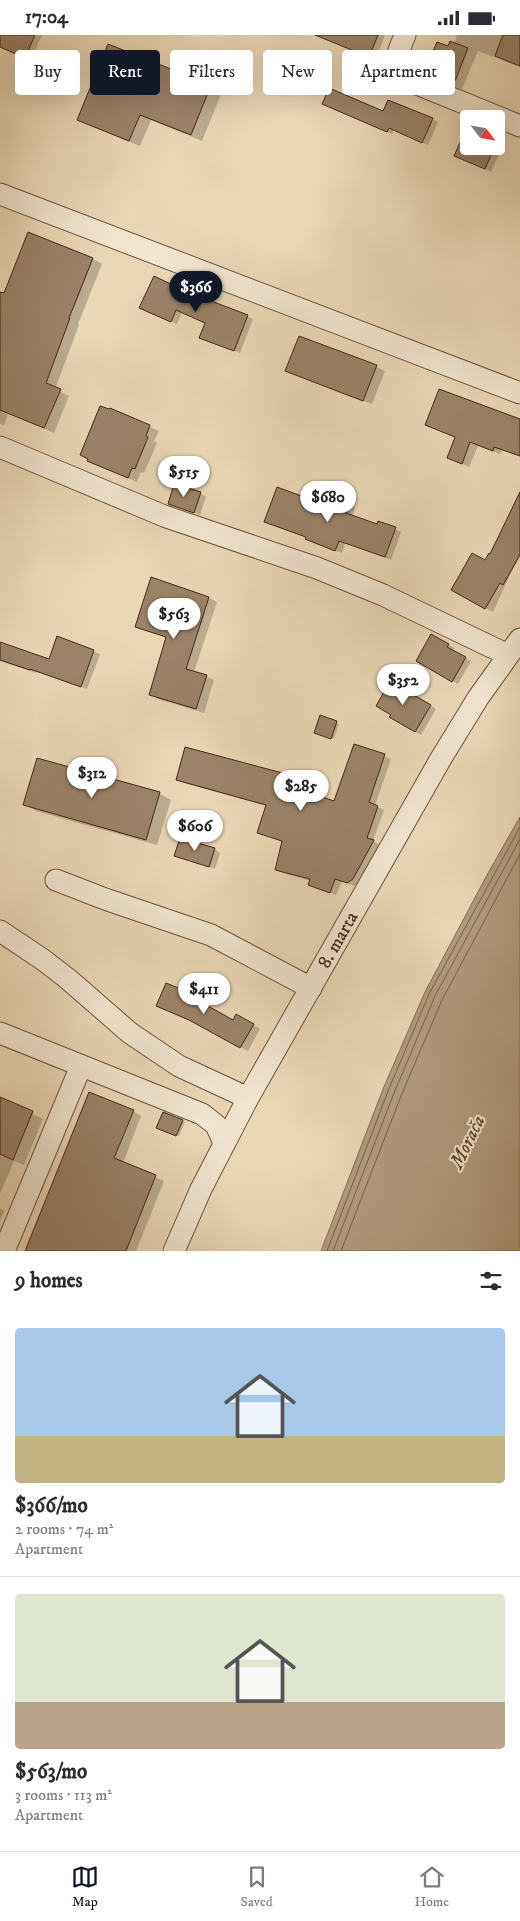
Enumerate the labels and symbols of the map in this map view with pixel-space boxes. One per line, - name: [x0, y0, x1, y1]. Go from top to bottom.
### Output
- north arrow: [460, 110, 505, 155]
- pin: $366: [166, 271, 226, 313]
- pin: $515: [154, 455, 214, 498]
- pin: $680: [298, 481, 358, 523]
- pin: $563: [144, 597, 204, 640]
- pin: $352: [373, 663, 433, 706]
- pin: $312: [62, 757, 122, 799]
- pin: $285: [271, 769, 331, 812]
- pin: $606: [165, 809, 225, 852]
- street label: 8. marta: [313, 907, 363, 972]
- pin: $411: [174, 973, 234, 1015]
- water label: Morača: [444, 1111, 492, 1175]

